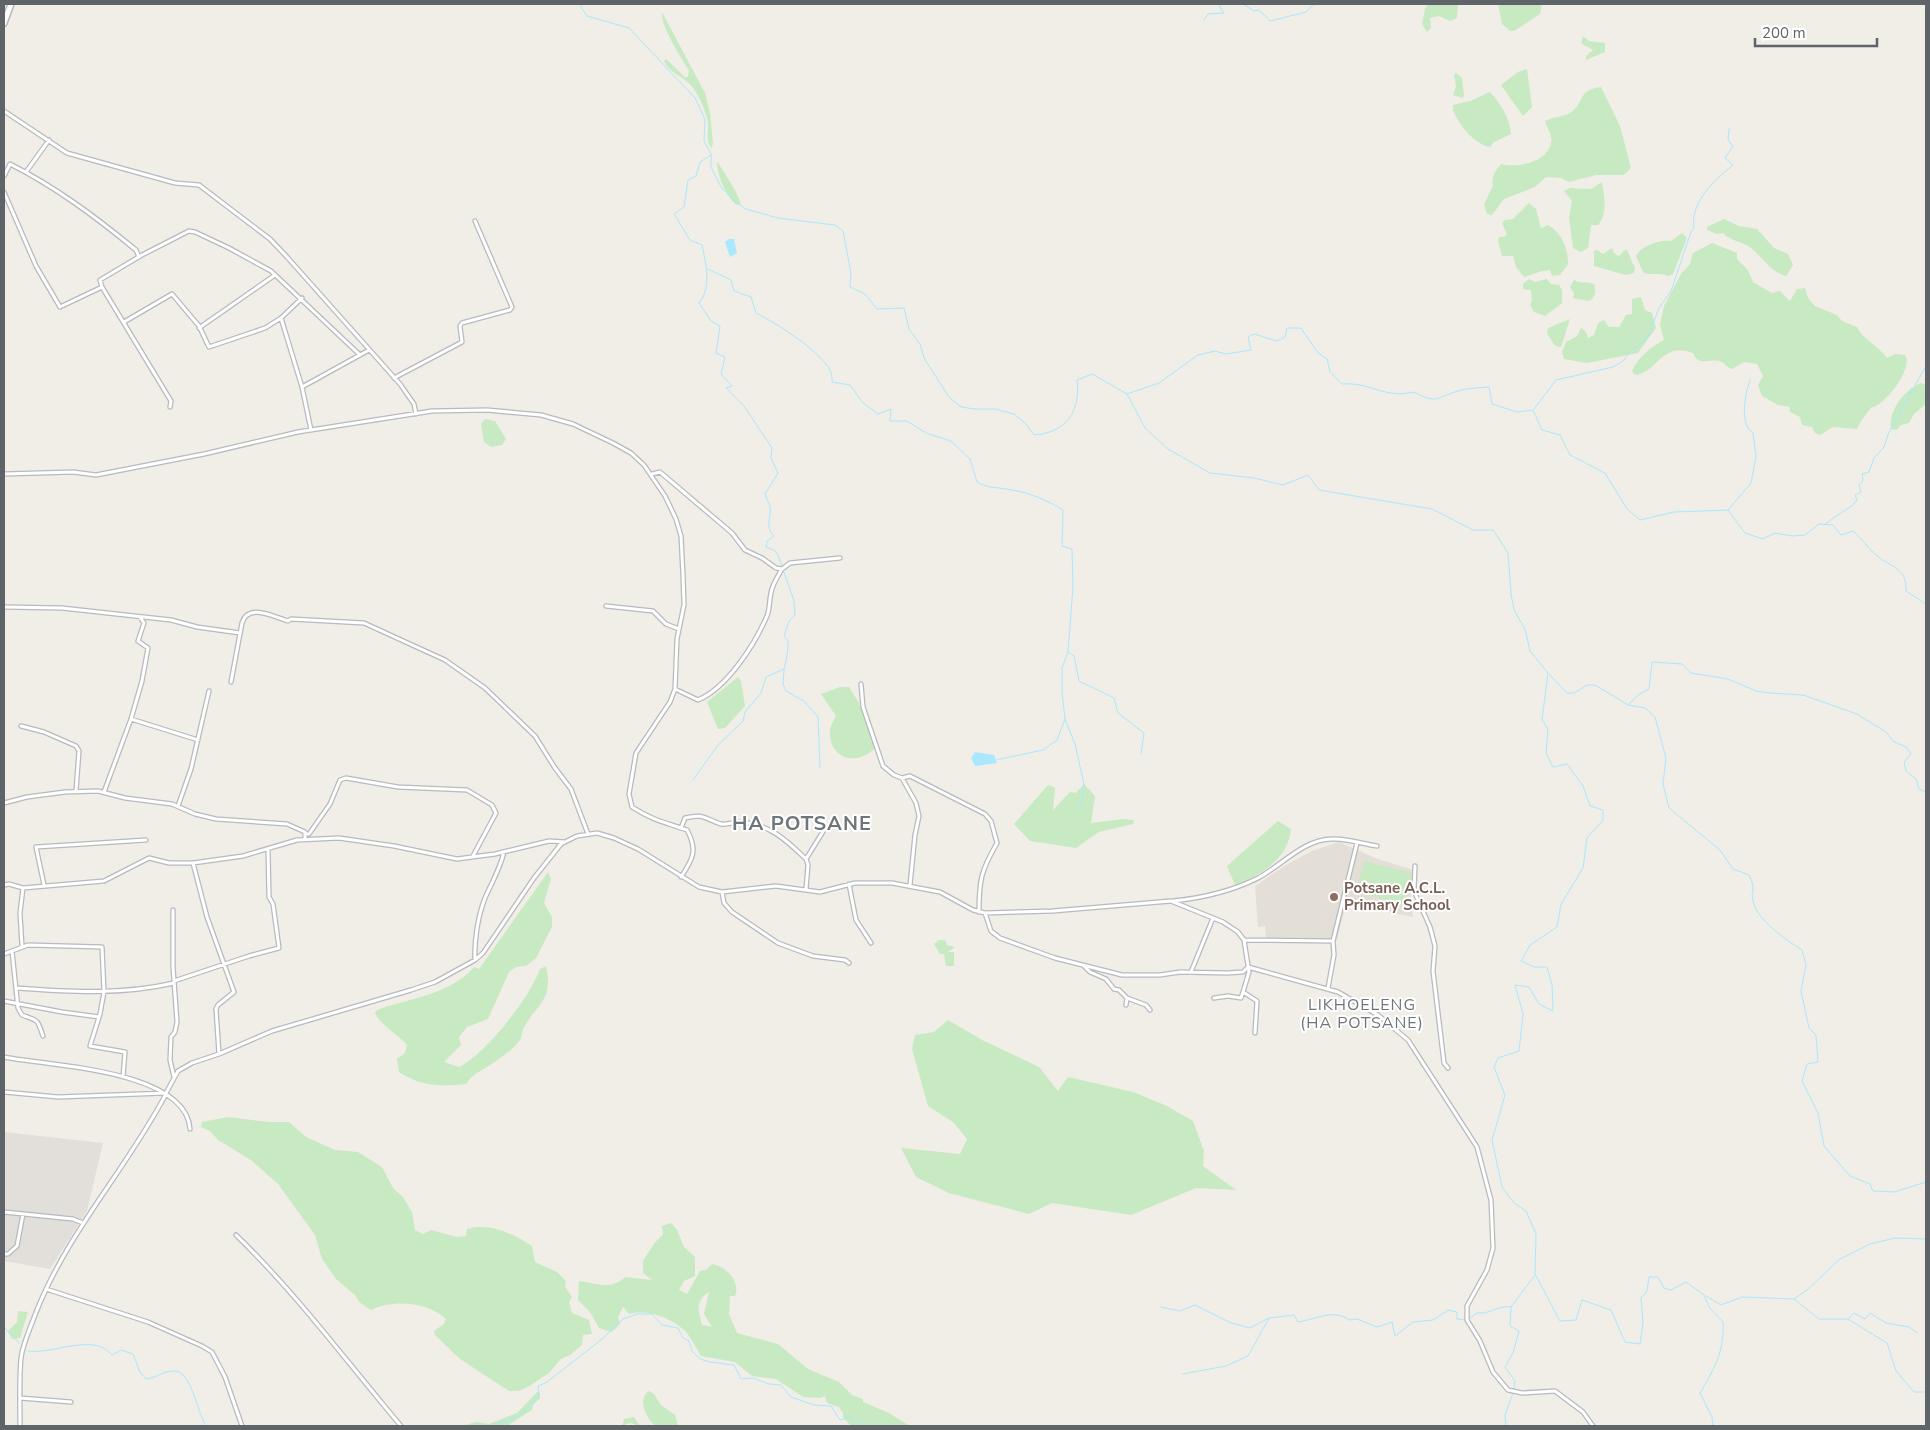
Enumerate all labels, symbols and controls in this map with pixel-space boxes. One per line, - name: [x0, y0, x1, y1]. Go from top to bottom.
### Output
- scale bar: [1755, 15, 1878, 47]
- text: 200 m: [1762, 23, 1806, 43]
- district label: HA POTSANE: [732, 810, 872, 837]
- place label: Potsane A.C.L. Primary School: [1344, 878, 1451, 915]
- marker: Potsane A.C.L. Primary School: [1328, 891, 1340, 903]
- district label: LIKHOELENG (HA POTSANE): [1300, 994, 1424, 1034]

